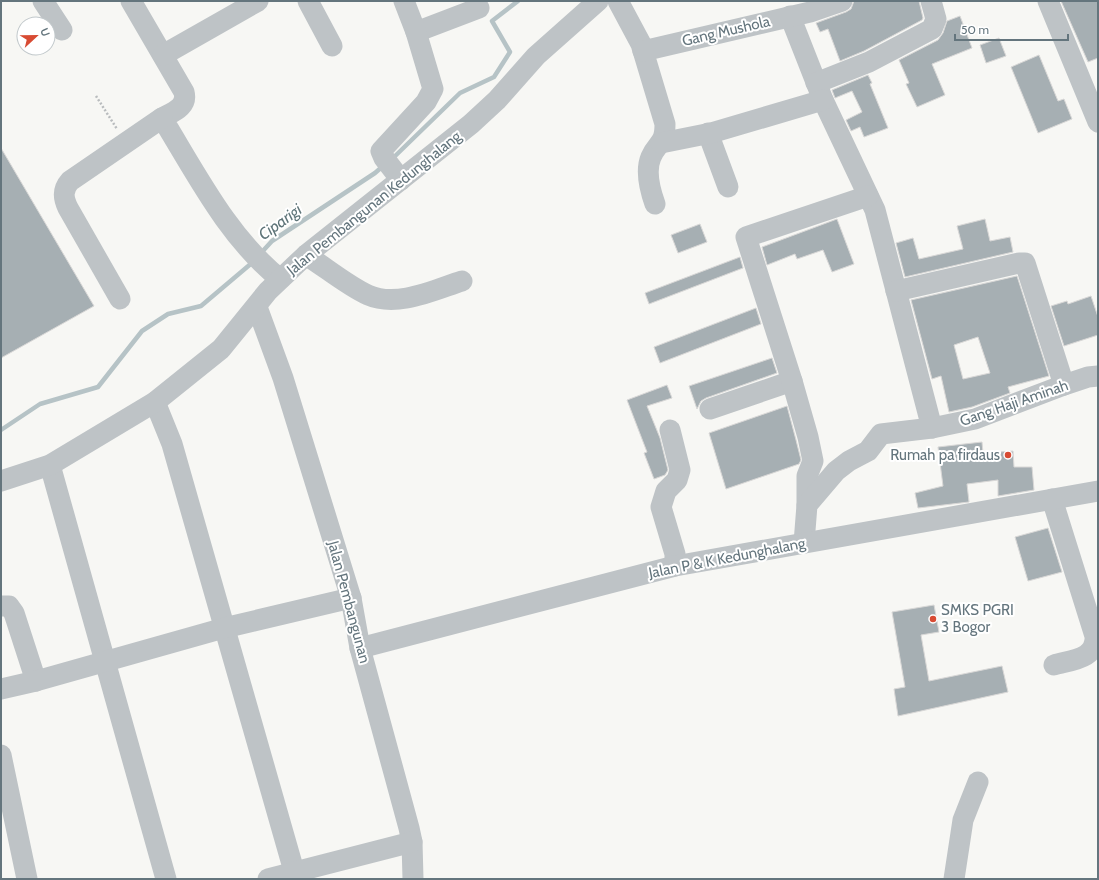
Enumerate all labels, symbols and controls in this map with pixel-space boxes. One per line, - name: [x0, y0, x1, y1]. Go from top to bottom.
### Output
- street label: Gang Mushola: [680, 12, 773, 50]
- north arrow: [16, 16, 56, 56]
- scale bar: [955, 16, 1068, 42]
- text: 50 m: [961, 22, 989, 37]
- text: U: [37, 26, 53, 39]
- street label: Jalan Pembangunan Kedunghalang: [283, 127, 465, 279]
- water label: Ciparigi: [255, 200, 306, 244]
- street label: Gang Haji Aminah: [958, 376, 1070, 430]
- place label: Rumah pa firdaus: [890, 446, 1000, 464]
- marker: Rumah pa firdaus: [1003, 450, 1013, 460]
- street label: Jalan P & K Kedunghalang: [646, 534, 807, 582]
- street label: Jalan Pembangunan: [324, 538, 374, 665]
- place label: SMKS PGRI 3 Bogor: [941, 601, 1014, 636]
- marker: SMKS PGRI 3 Bogor: [928, 614, 938, 624]

